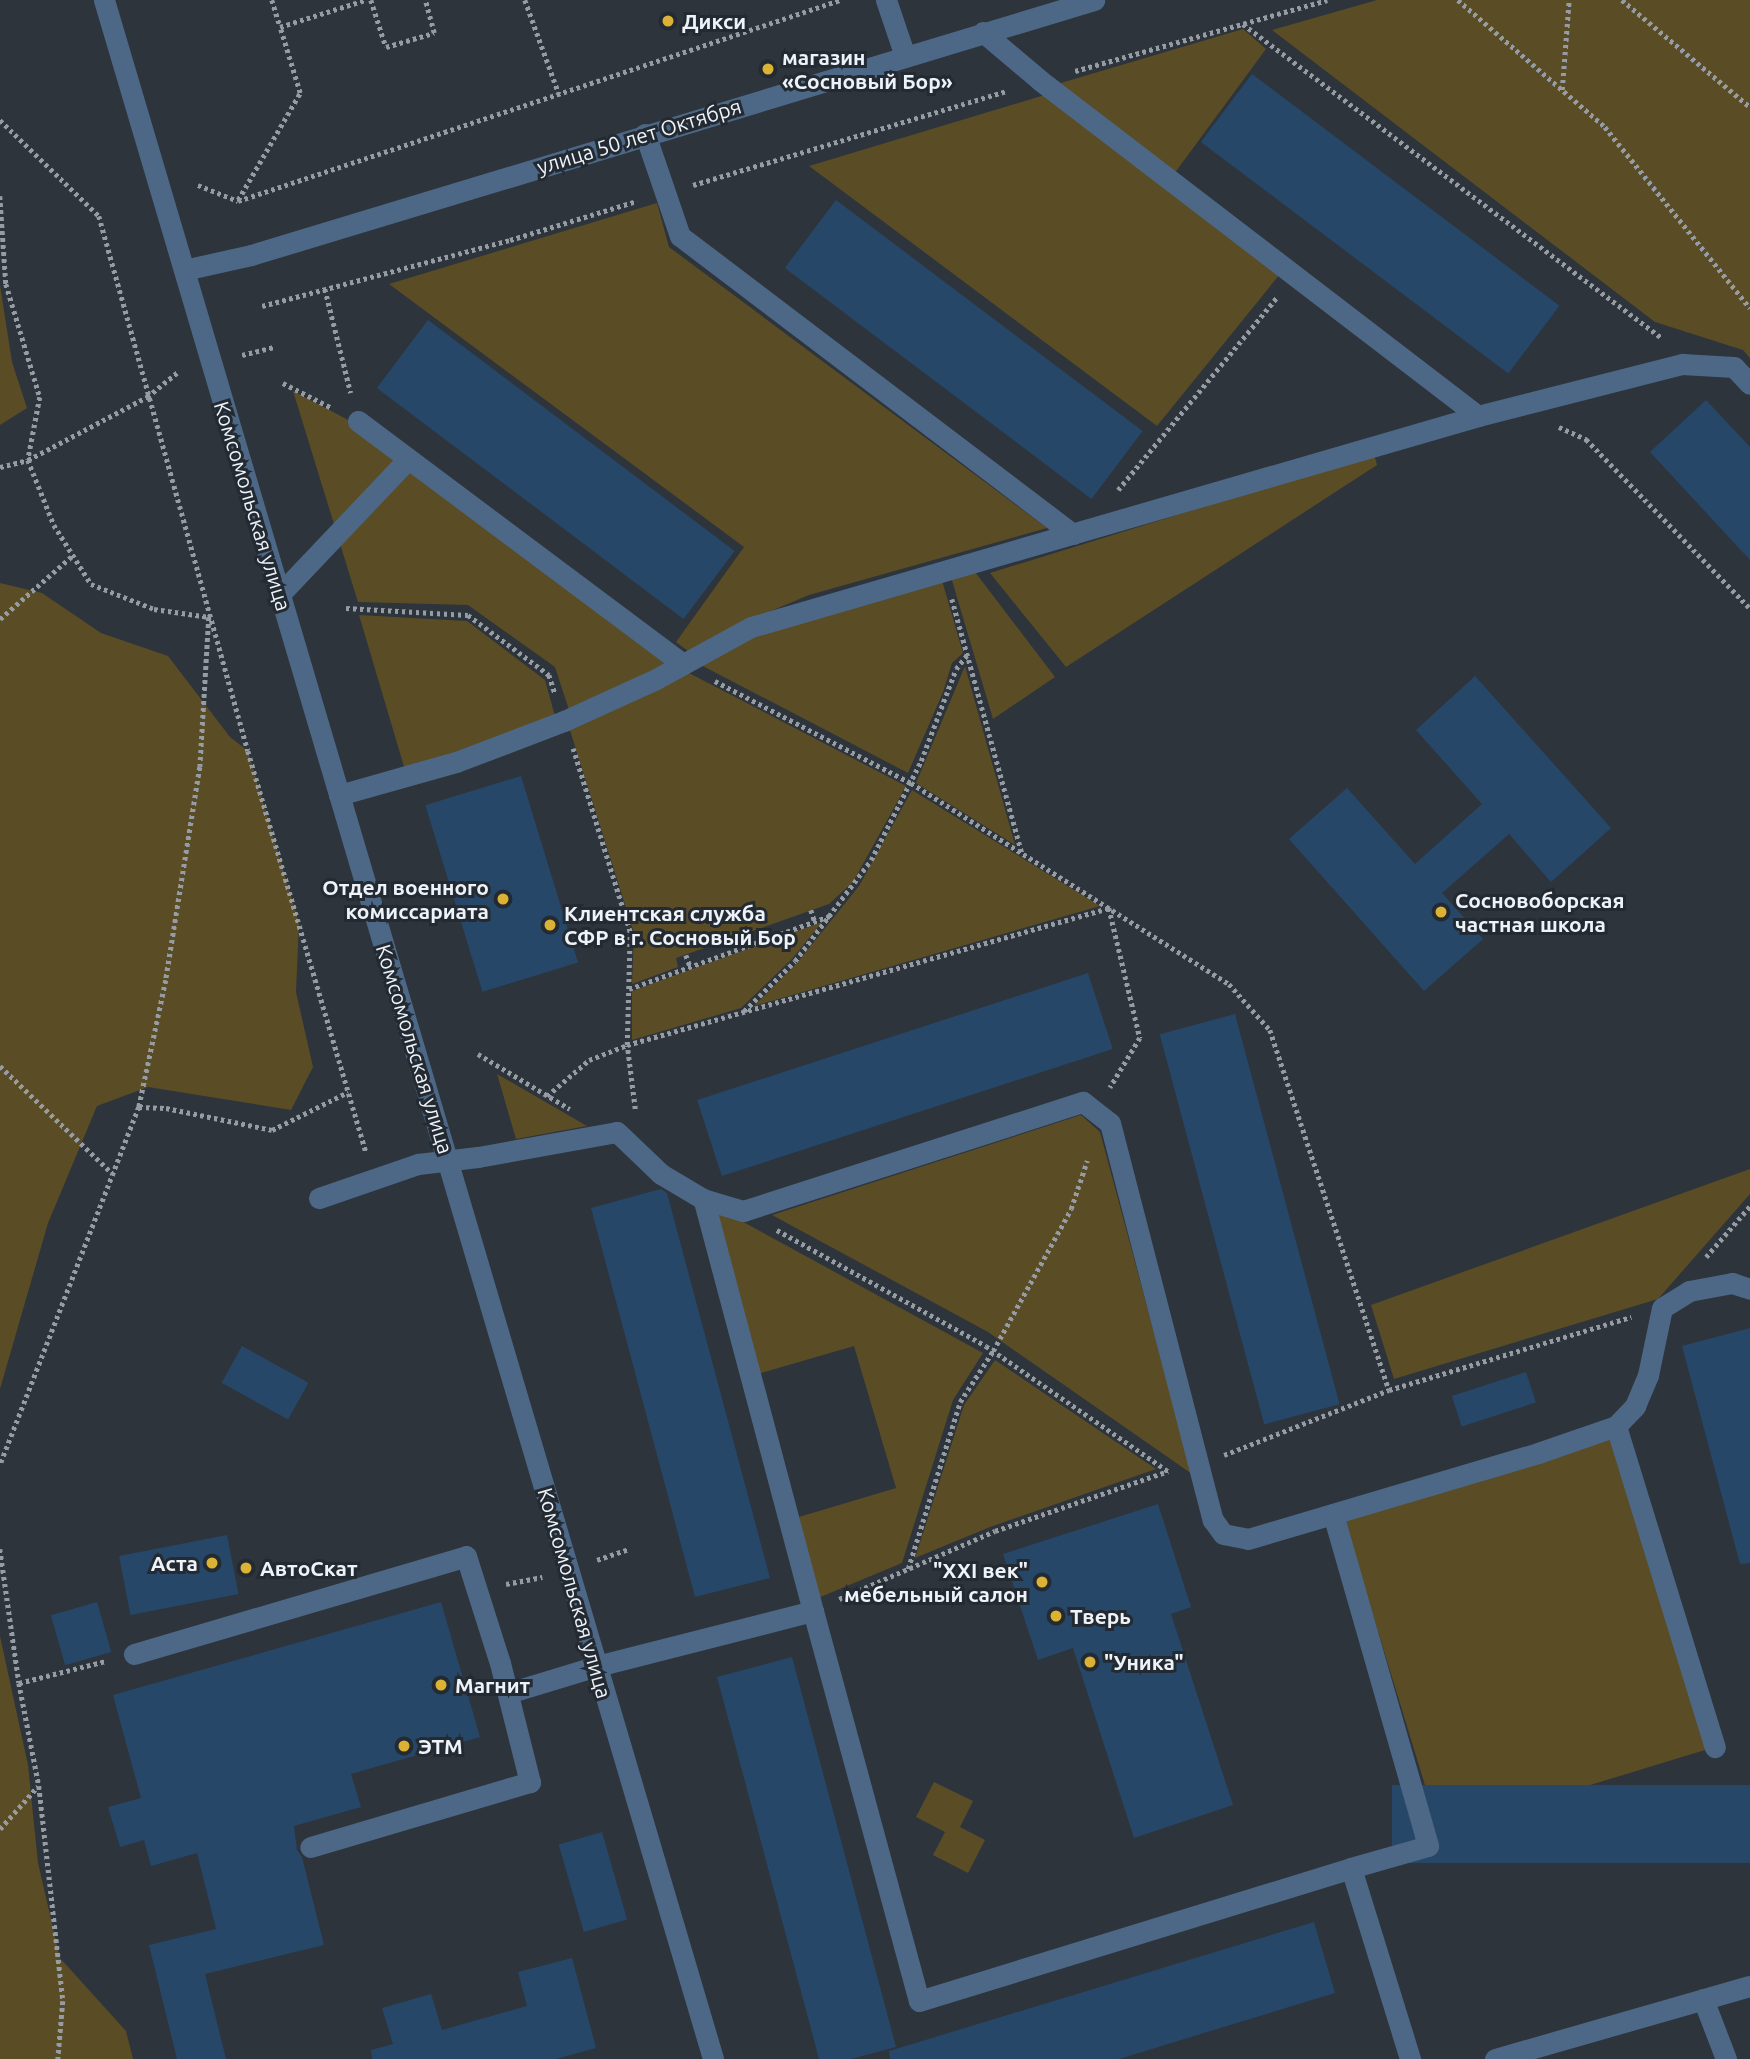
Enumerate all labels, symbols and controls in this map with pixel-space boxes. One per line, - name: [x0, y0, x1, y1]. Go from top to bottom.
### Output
- place label: Дикси: [682, 8, 746, 34]
- marker: Дикси: [660, 13, 676, 29]
- place label: магазин «Сосновый Бор»: [782, 44, 953, 94]
- marker: магазин «Сосновый Бор»: [760, 61, 776, 77]
- street label: улица 50 лет Октября: [534, 93, 744, 179]
- street label: Комсомольская улица: [209, 398, 297, 614]
- place label: Отдел военного комиссариата: [322, 874, 489, 924]
- place label: Сосновоборская частная школа: [1455, 887, 1624, 937]
- marker: Отдел военного комиссариата: [495, 891, 511, 907]
- place label: Клиентская служба СФР в г. Сосновый Бор: [564, 900, 796, 950]
- marker: Сосновоборская частная школа: [1433, 904, 1449, 920]
- marker: Клиентская служба СФР в г. Сосновый Бор: [542, 917, 558, 933]
- street label: Комсомольская улица: [371, 941, 459, 1157]
- street label: Комсомольская улица: [533, 1485, 617, 1701]
- place label: Аста: [151, 1550, 198, 1576]
- marker: Аста: [204, 1555, 220, 1571]
- place label: АвтоСкат: [260, 1555, 358, 1581]
- place label: "XXI век" мебельный салон: [844, 1557, 1028, 1607]
- marker: АвтоСкат: [238, 1560, 254, 1576]
- marker: "XXI век" мебельный салон: [1034, 1574, 1050, 1590]
- place label: Тверь: [1070, 1603, 1131, 1629]
- marker: Тверь: [1048, 1608, 1064, 1624]
- place label: "Уника": [1104, 1649, 1184, 1675]
- marker: "Уника": [1082, 1654, 1098, 1670]
- place label: Магнит: [455, 1672, 530, 1698]
- marker: Магнит: [433, 1677, 449, 1693]
- place label: ЭТМ: [418, 1733, 463, 1759]
- marker: ЭТМ: [396, 1738, 412, 1754]

